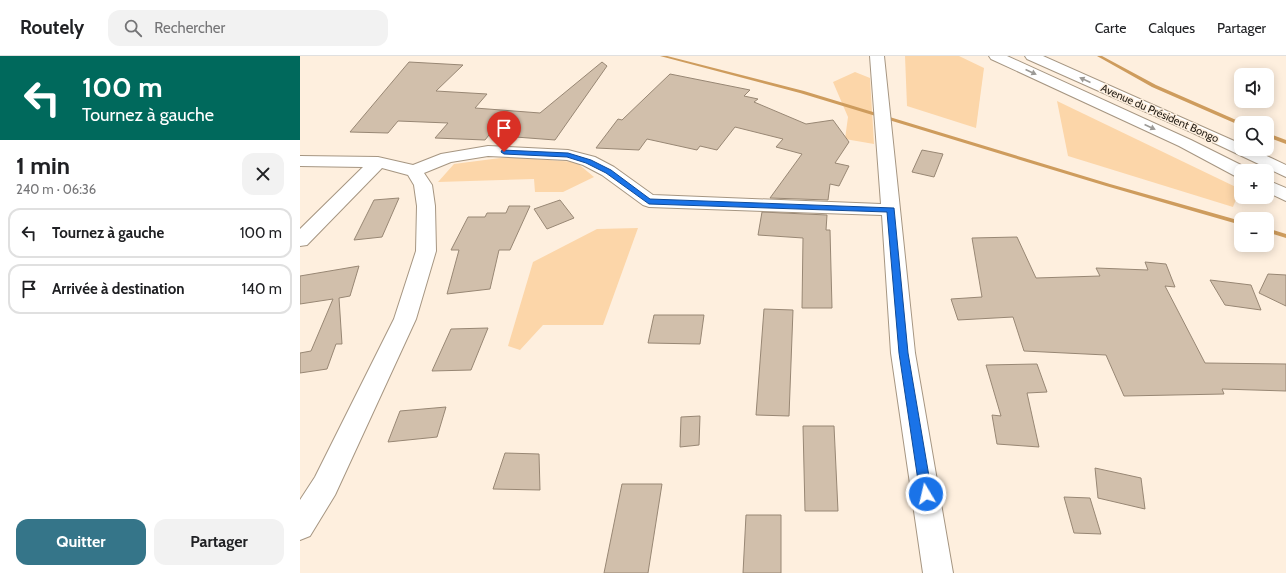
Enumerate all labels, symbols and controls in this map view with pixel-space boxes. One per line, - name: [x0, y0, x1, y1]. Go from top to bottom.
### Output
- search box: [108, 10, 388, 46]
- text: Routely: [20, 16, 84, 39]
- icon: search: [122, 17, 144, 39]
- text: Rechercher: [154, 19, 225, 37]
- text: Carte: [1095, 19, 1126, 37]
- text: Calques: [1148, 19, 1195, 37]
- text: Partager: [1217, 19, 1266, 37]
- map controls: [1234, 68, 1274, 252]
- button: sound: [1234, 68, 1274, 108]
- one-way arrow: [1026, 69, 1037, 75]
- text: 100 m: [82, 70, 163, 104]
- icon: left: [16, 72, 68, 124]
- one-way arrow: [1079, 76, 1091, 82]
- street label: Avenue du Président Bongo: [1099, 81, 1221, 145]
- text: Tournez à gauche: [82, 104, 214, 126]
- pin: [487, 111, 521, 152]
- button: search: [1234, 116, 1274, 156]
- icon: arrive: [493, 117, 515, 139]
- one-way arrow: [1144, 124, 1155, 130]
- text: 1 min: [16, 151, 70, 180]
- button: close: [242, 153, 284, 195]
- button: +: [1234, 164, 1274, 204]
- text: 240 m · 06:36: [16, 181, 96, 197]
- button: −: [1234, 212, 1274, 252]
- icon: left: [18, 222, 40, 244]
- text: Tournez à gauche: [52, 224, 164, 242]
- text: 100 m: [240, 224, 282, 242]
- icon: arrive: [18, 278, 40, 300]
- text: Arrivée à destination: [52, 280, 184, 298]
- text: 140 m: [241, 280, 282, 298]
- position arrow: [905, 473, 947, 515]
- button: Quitter: [16, 519, 146, 565]
- button: Partager: [154, 519, 284, 565]

